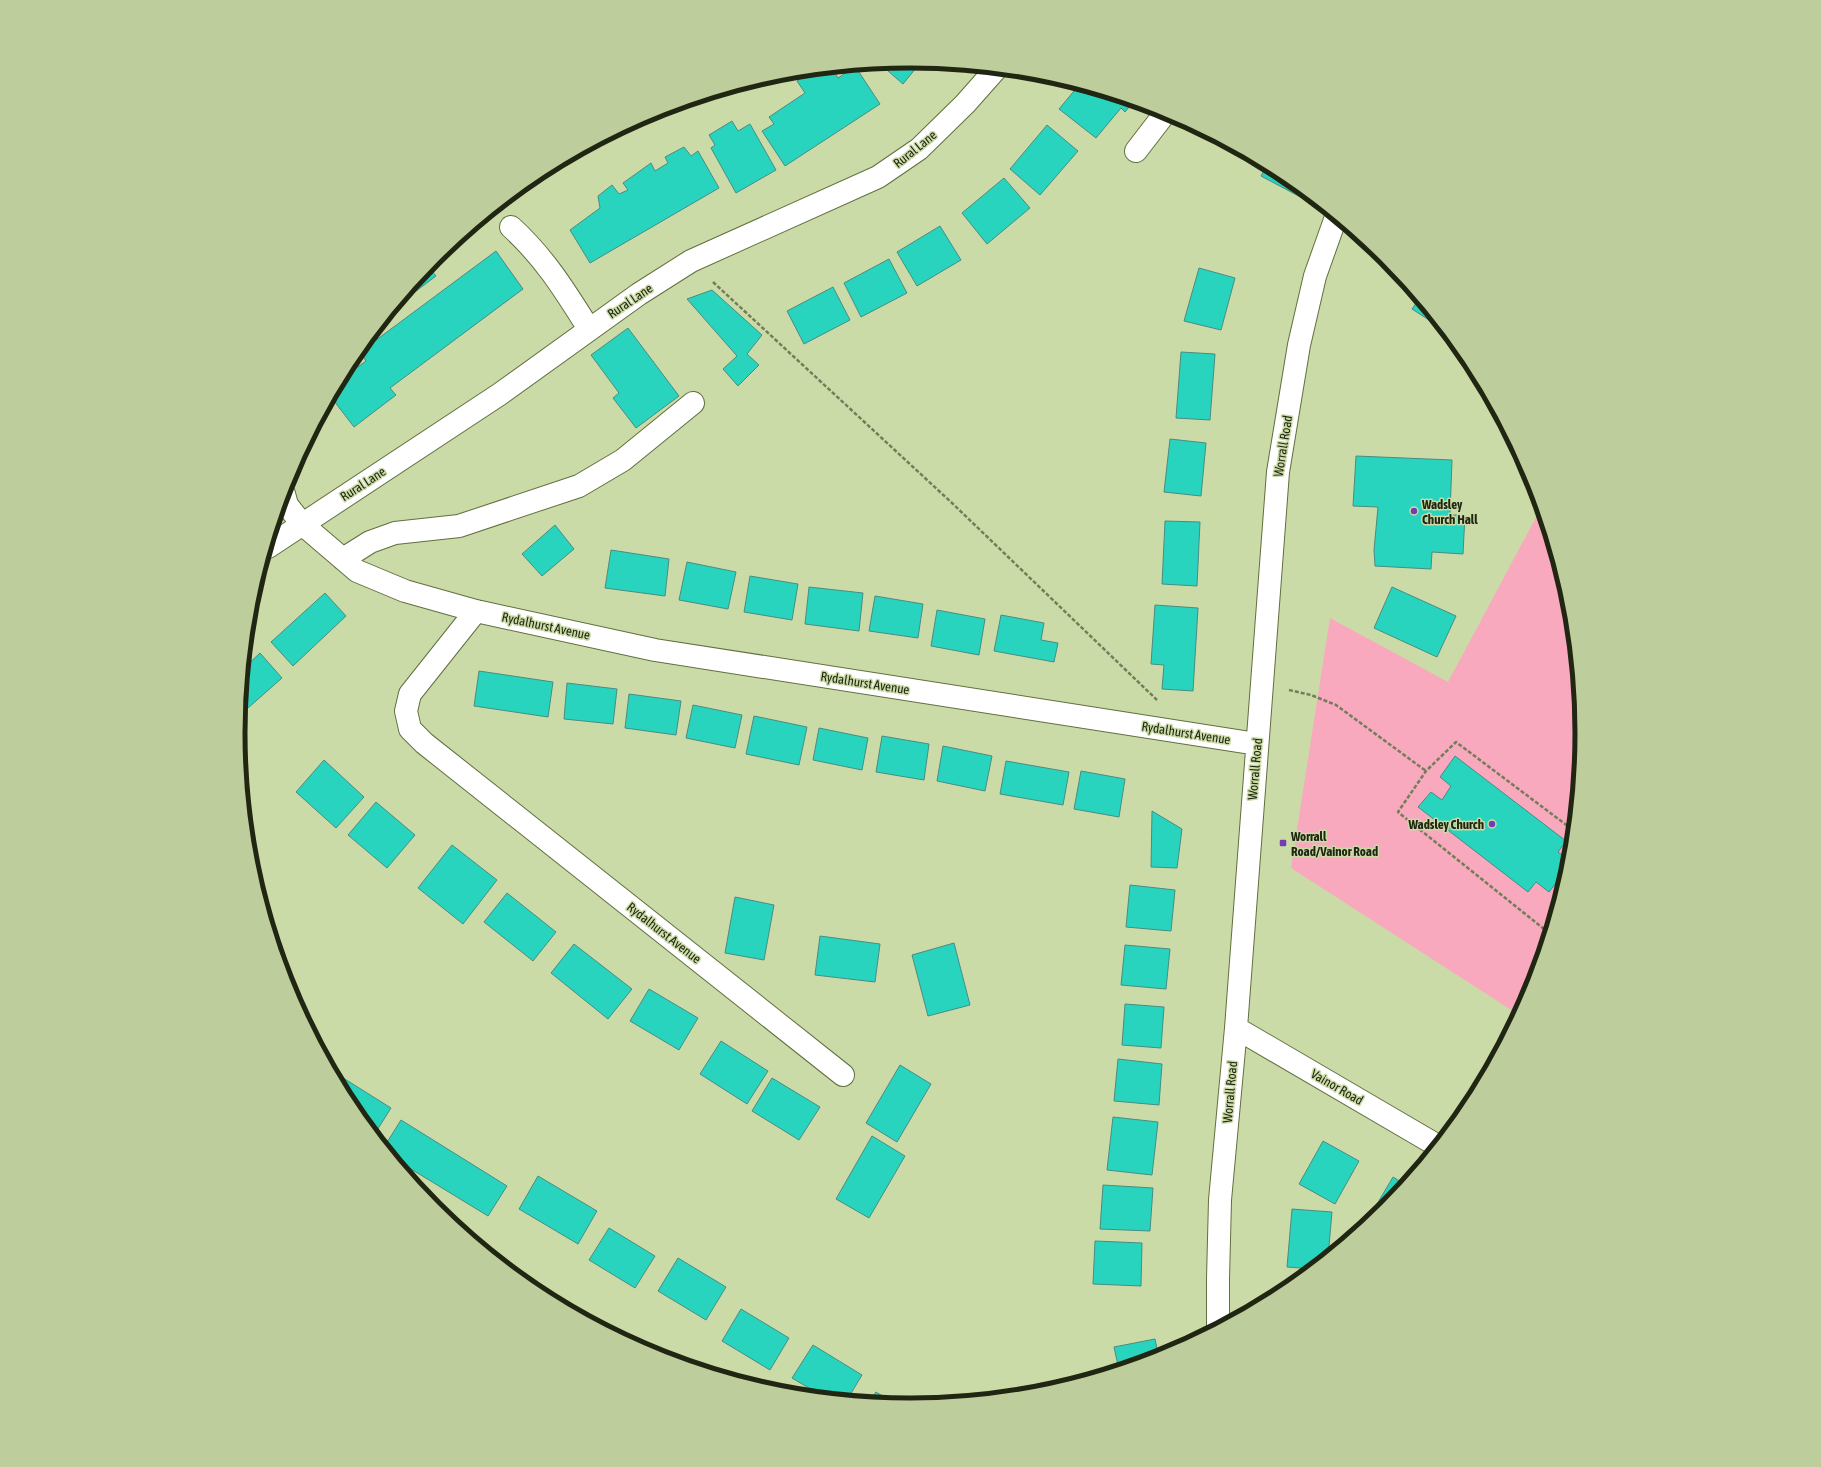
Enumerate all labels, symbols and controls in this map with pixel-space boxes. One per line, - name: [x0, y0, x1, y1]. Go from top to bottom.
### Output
- street label: Rural Lane: [890, 127, 940, 171]
- street label: Rural Lane: [605, 280, 655, 321]
- street label: Worrall Road: [1271, 414, 1295, 478]
- street label: Rural Lane: [338, 464, 389, 504]
- place label: Wadsley Church Hall: [1421, 497, 1478, 527]
- marker: Wadsley Church Hall: [1409, 506, 1419, 516]
- street label: Rydalhurst Avenue: [500, 609, 592, 643]
- street label: Rydalhurst Avenue: [819, 669, 911, 697]
- street label: Rydalhurst Avenue: [1140, 719, 1232, 747]
- street label: Worrall Road: [1245, 737, 1265, 801]
- place label: Wadsley Church: [1408, 817, 1484, 832]
- marker: Wadsley Church: [1487, 819, 1497, 829]
- place label: Worrall Road/Vainor Road: [1290, 829, 1378, 859]
- marker: Worrall Road/Vainor Road: [1278, 838, 1288, 848]
- street label: Rydalhurst Avenue: [624, 899, 704, 967]
- street label: Worrall Road: [1220, 1060, 1240, 1124]
- street label: Vainor Road: [1308, 1066, 1366, 1108]

